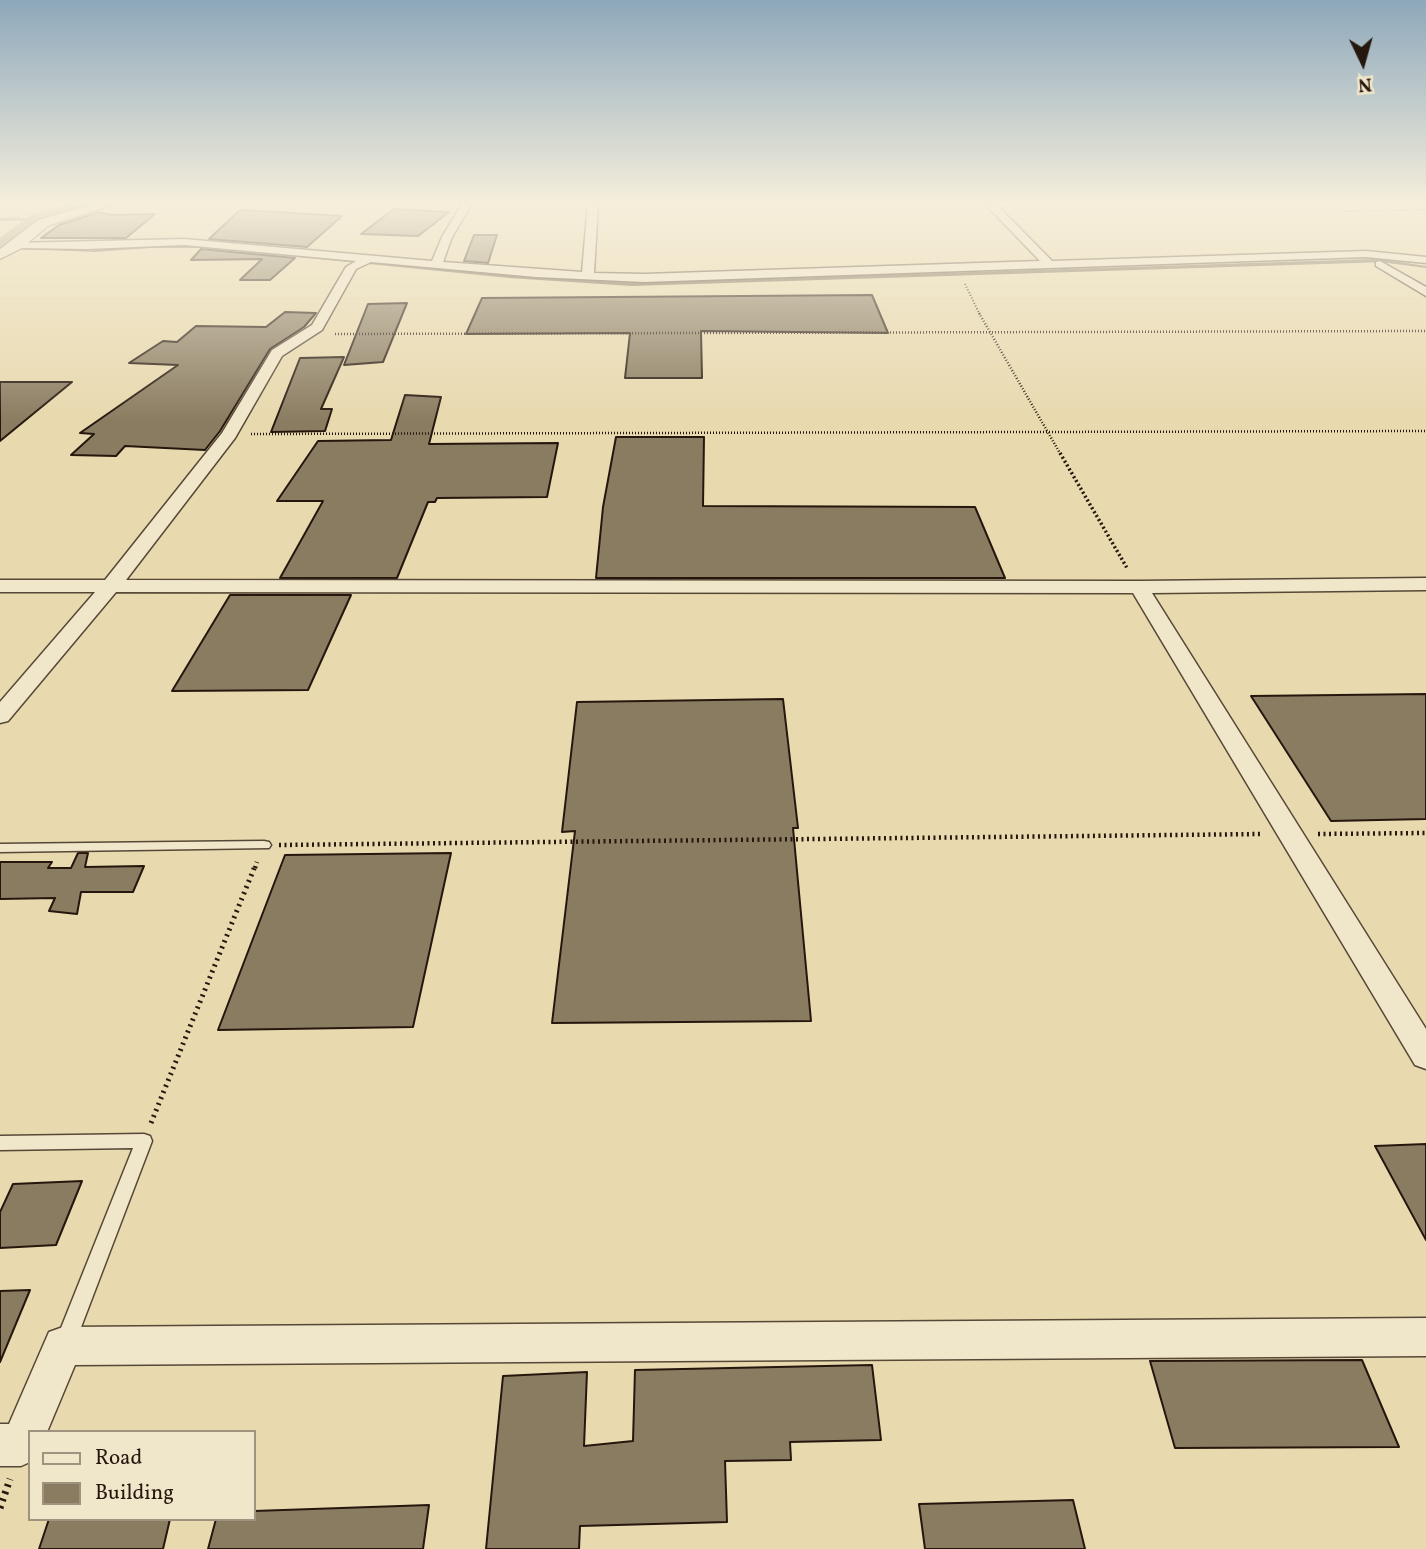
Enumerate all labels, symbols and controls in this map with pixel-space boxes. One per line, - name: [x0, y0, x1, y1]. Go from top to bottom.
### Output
- north arrow: [1328, 28, 1398, 98]
- text: N: [1357, 70, 1373, 97]
- legend: [28, 1430, 256, 1521]
- text: Road: [95, 1444, 142, 1473]
- text: Building: [95, 1479, 174, 1508]

